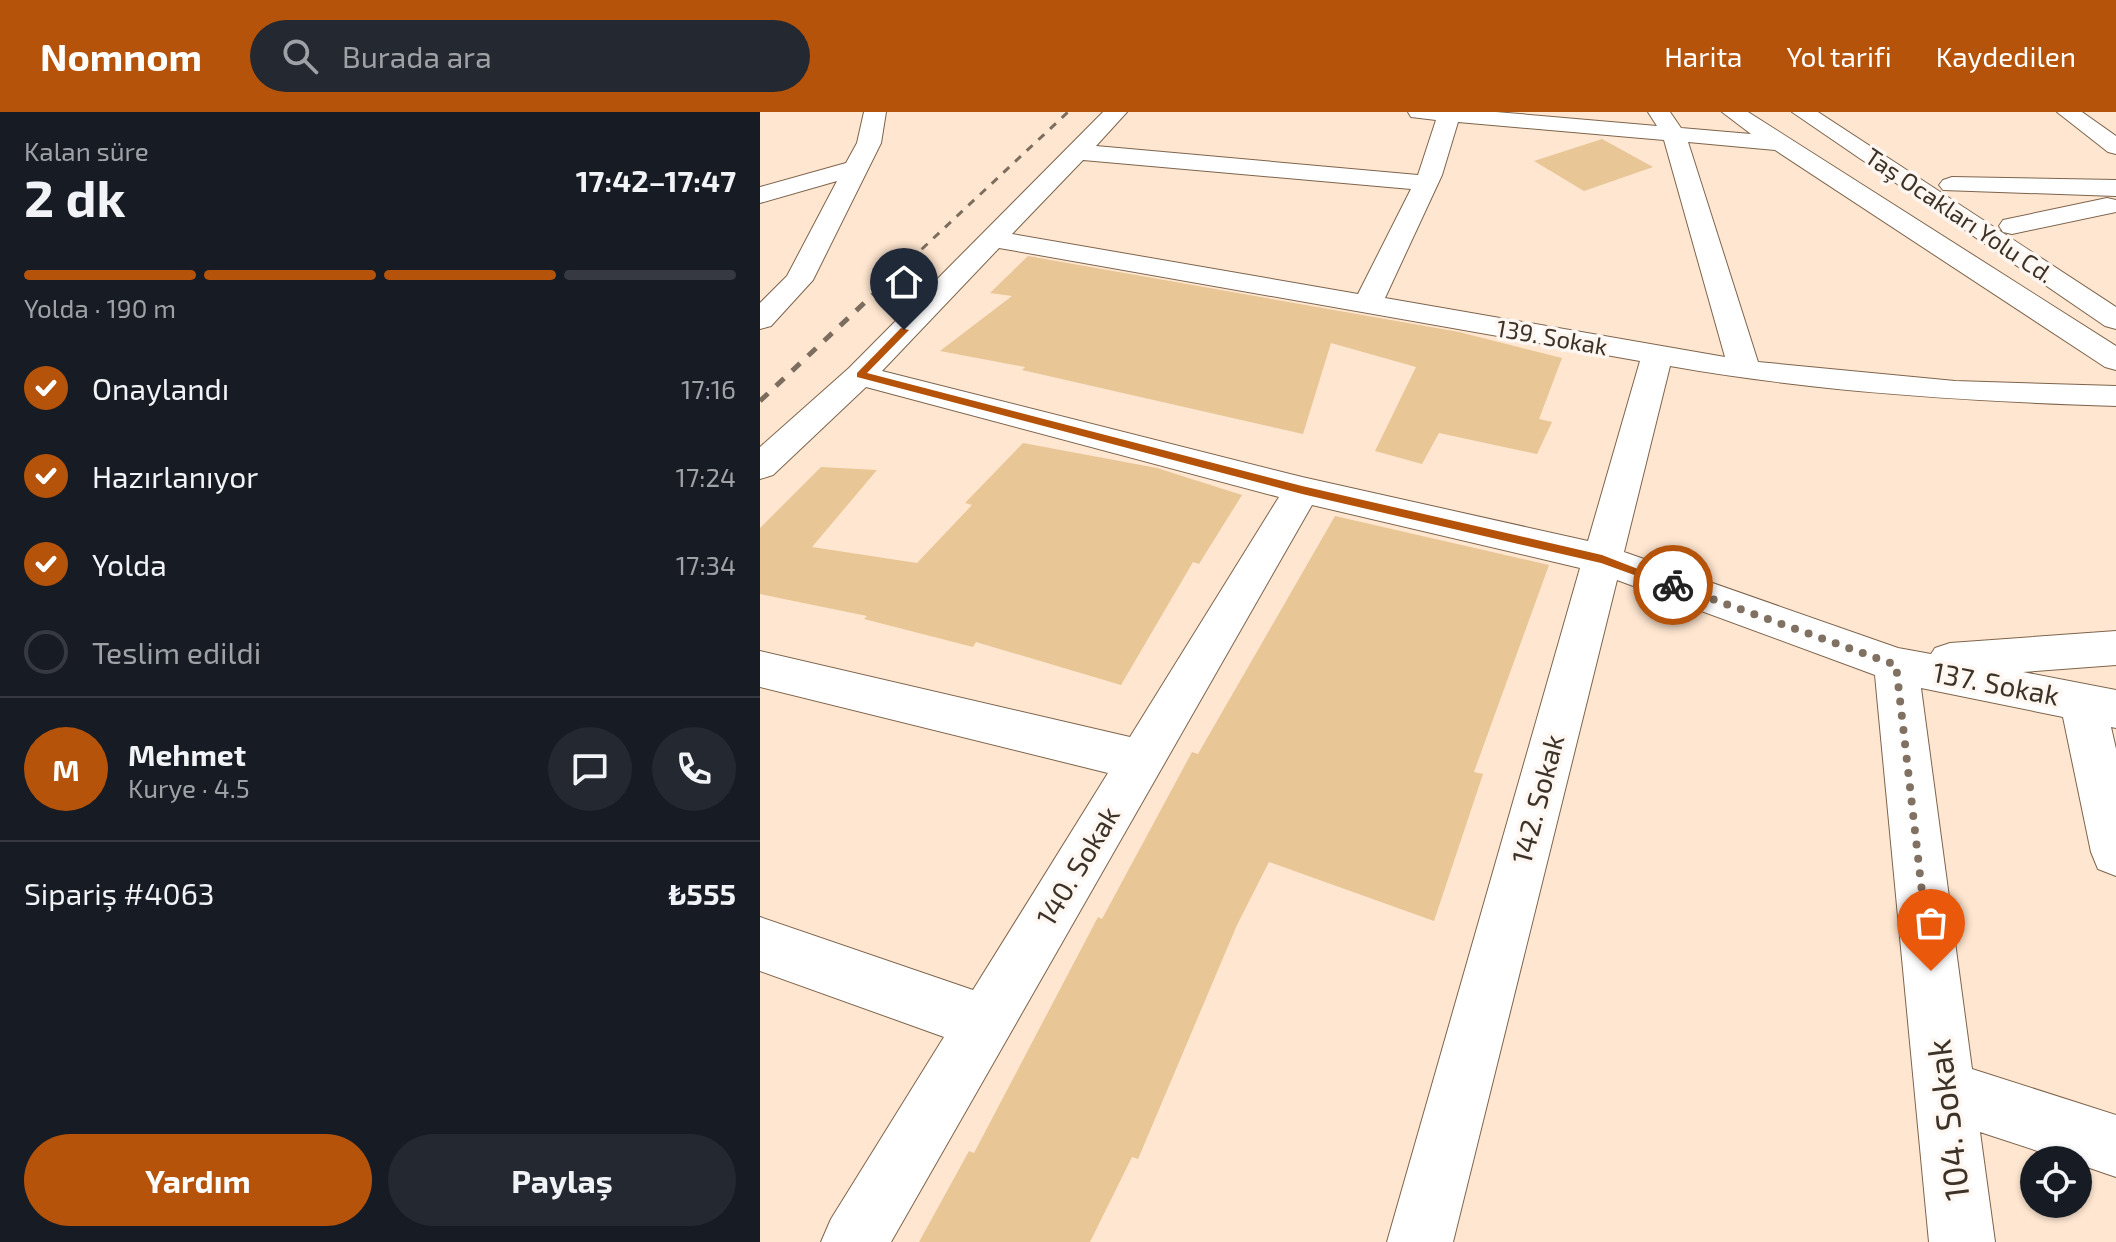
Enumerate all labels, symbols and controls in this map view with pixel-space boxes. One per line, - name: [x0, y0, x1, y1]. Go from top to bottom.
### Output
- search box: [250, 20, 810, 92]
- text: Nomnom: [40, 33, 202, 79]
- icon: search: [278, 34, 322, 78]
- text: Burada ara: [342, 38, 492, 74]
- text: Harita: [1664, 39, 1742, 73]
- text: Yol tarifi: [1786, 39, 1892, 73]
- text: Kaydedilen: [1936, 39, 2076, 73]
- text: Kalan süre: [24, 135, 149, 166]
- street label: Taş Ocakları Yolu Cd.: [1860, 141, 2060, 289]
- text: 17:42–17:47: [576, 162, 736, 198]
- text: 2 dk: [24, 165, 126, 227]
- pin: [870, 248, 938, 330]
- icon: home: [882, 260, 926, 304]
- text: Yolda · 190 m: [24, 292, 176, 323]
- street label: 139. Sokak: [1495, 313, 1610, 361]
- icon: check: [24, 366, 68, 410]
- text: Onaylandı: [92, 370, 229, 406]
- text: 17:16: [681, 373, 736, 404]
- icon: check: [24, 454, 68, 498]
- text: Hazırlanıyor: [92, 458, 258, 494]
- text: 17:24: [676, 461, 736, 492]
- icon: check: [24, 542, 68, 586]
- courier: [1633, 545, 1713, 625]
- text: Yolda: [92, 546, 167, 582]
- text: 17:34: [676, 549, 736, 580]
- icon: bike: [1651, 563, 1695, 607]
- text: Teslim edildi: [92, 634, 261, 670]
- street label: 137. Sokak: [1930, 654, 2062, 712]
- button: chat: [548, 727, 632, 811]
- button: phone: [652, 727, 736, 811]
- street label: 142. Sokak: [1503, 730, 1571, 867]
- text: Mehmet: [128, 736, 246, 772]
- text: M: [52, 751, 80, 787]
- text: Kurye · 4.5: [128, 772, 250, 803]
- street label: 140. Sokak: [1028, 800, 1126, 931]
- text: Sipariş #4063: [24, 875, 215, 911]
- text: ₺555: [668, 875, 736, 911]
- pin: [1897, 889, 1965, 971]
- icon: bag: [1909, 901, 1953, 945]
- street label: 104. Sokak: [1916, 1037, 1977, 1203]
- button: Yardım: [24, 1134, 372, 1226]
- button: Paylaş: [388, 1134, 736, 1226]
- map controls: [2020, 1146, 2092, 1218]
- button: locate: [2020, 1146, 2092, 1218]

